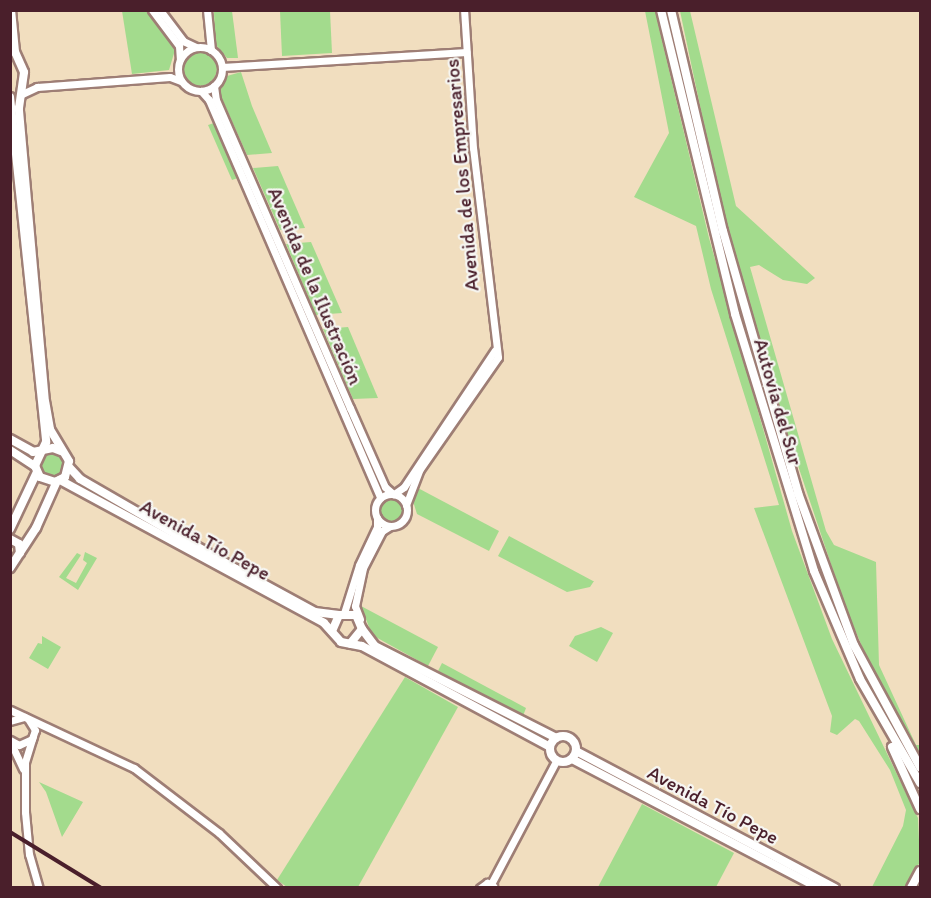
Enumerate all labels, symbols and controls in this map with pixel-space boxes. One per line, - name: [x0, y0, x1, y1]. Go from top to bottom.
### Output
- street label: Avenida de los Empresarios: [440, 58, 484, 292]
- street label: Avenida de la Ilustración: [262, 183, 368, 389]
- street label: Autovía del Sur: [748, 335, 808, 469]
- street label: Avenida Tío Pepe: [136, 495, 274, 585]
- street label: Avenida Tío Pepe: [644, 761, 782, 849]

